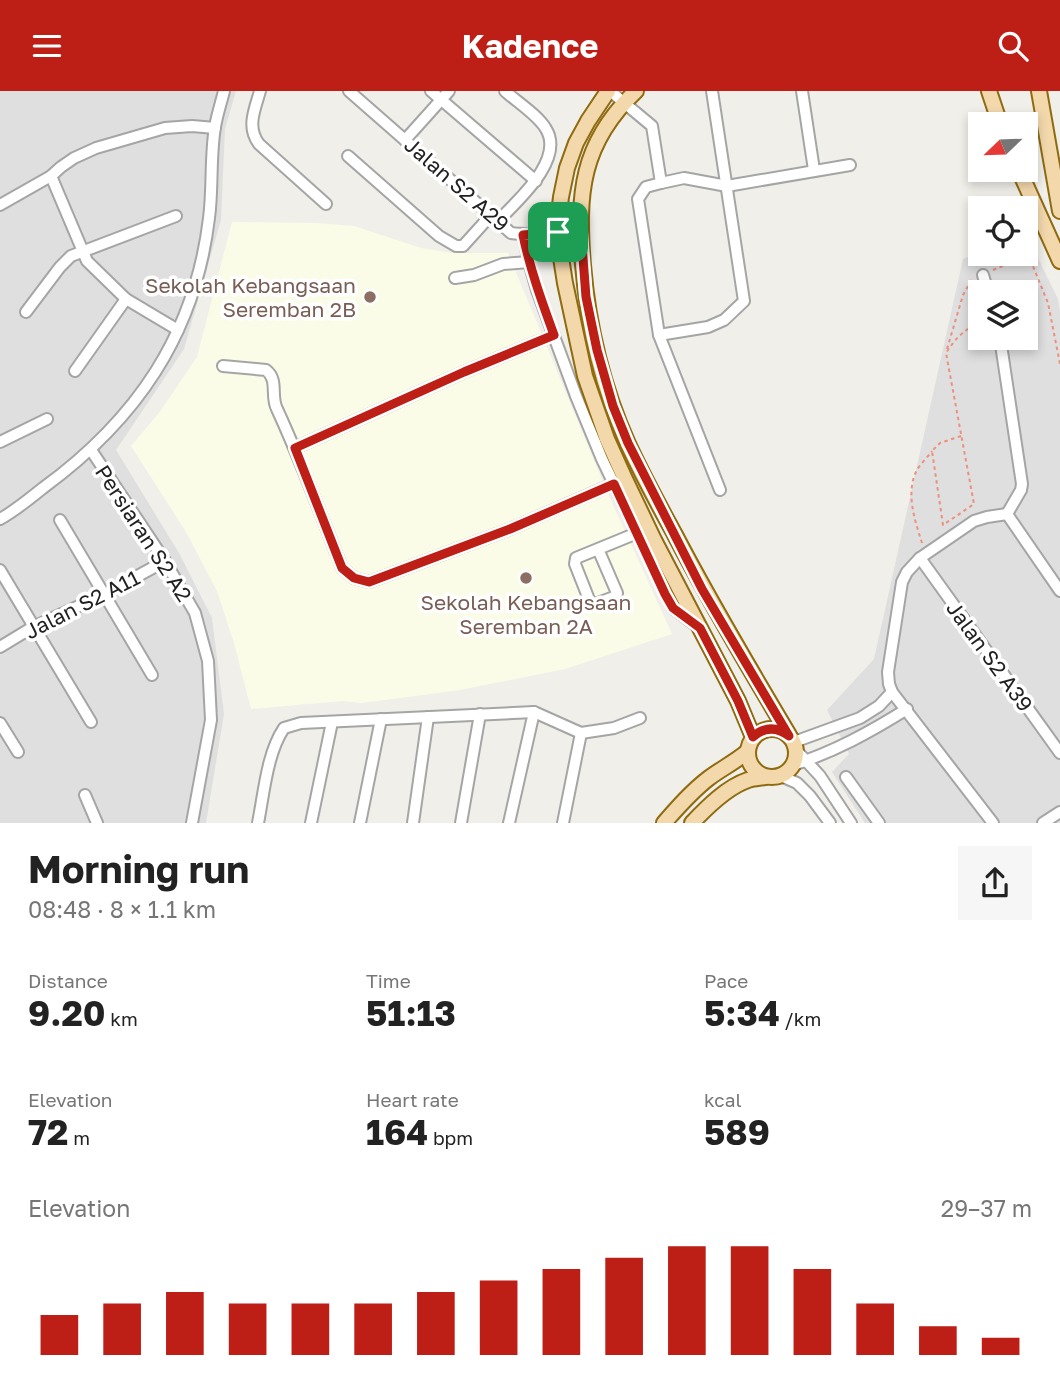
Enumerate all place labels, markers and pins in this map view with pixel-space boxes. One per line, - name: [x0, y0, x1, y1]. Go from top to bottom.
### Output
- pin: [528, 202, 588, 262]
- place label: Sekolah Kebangsaan Seremban 2B: [145, 272, 356, 322]
- marker: Sekolah Kebangsaan Seremban 2B: [362, 289, 378, 305]
- marker: Sekolah Kebangsaan Seremban 2A: [518, 570, 534, 586]
- place label: Sekolah Kebangsaan Seremban 2A: [420, 589, 632, 639]

